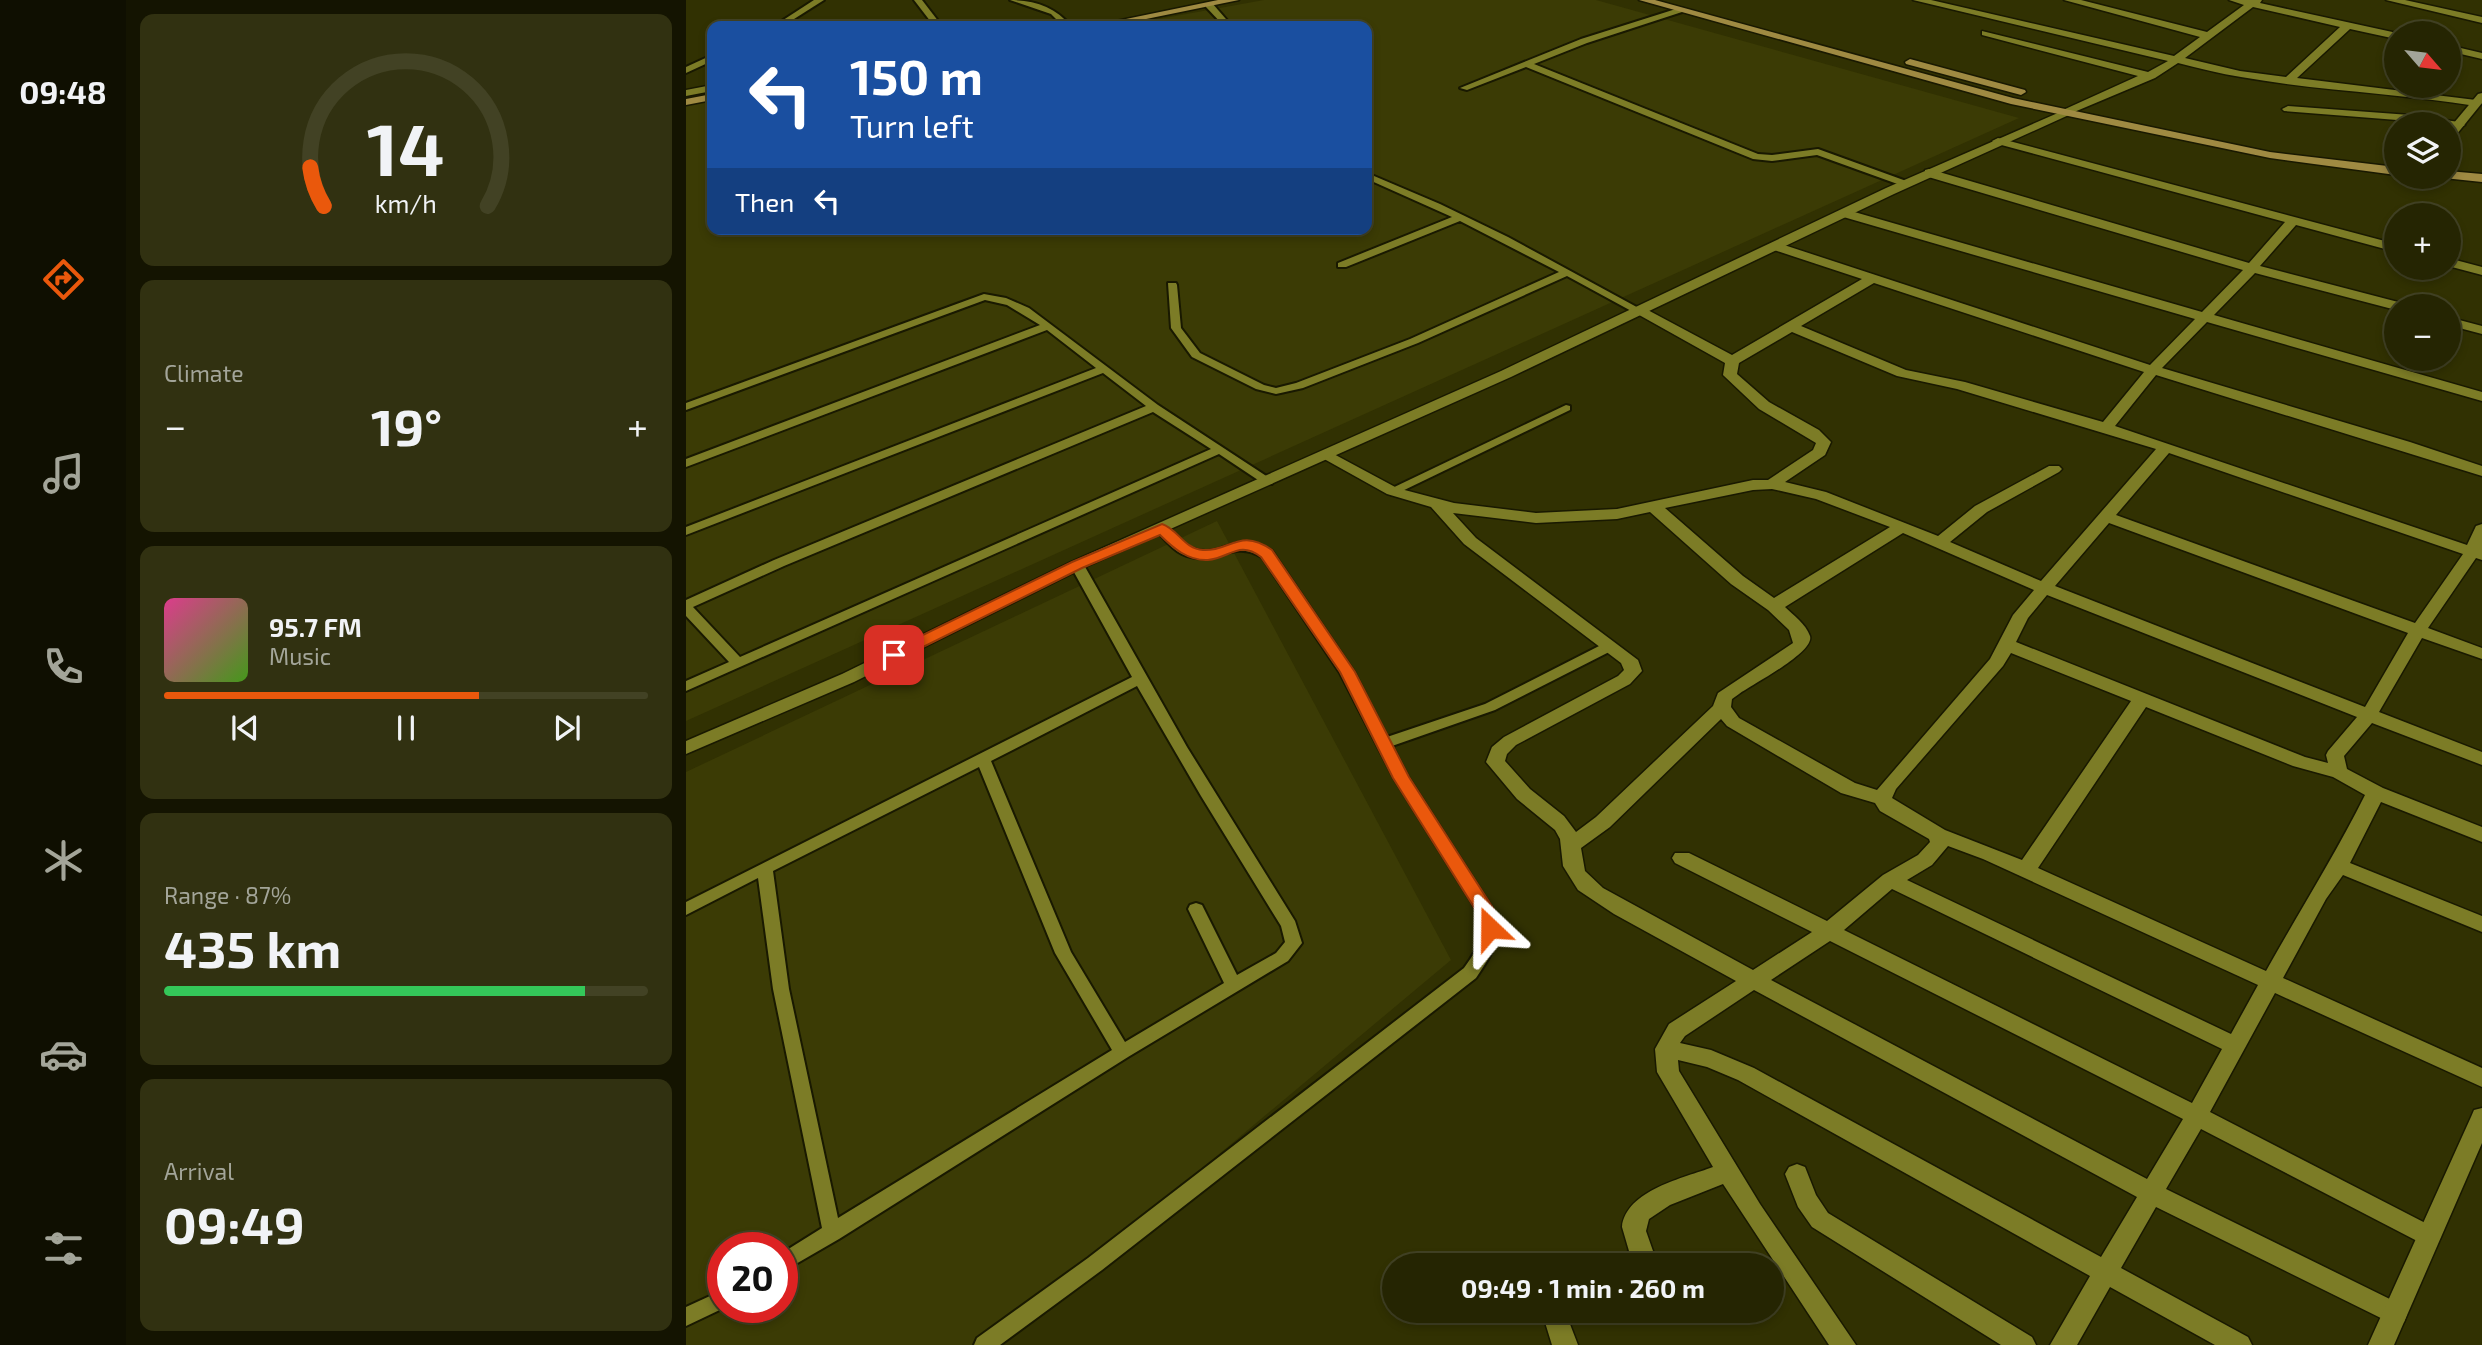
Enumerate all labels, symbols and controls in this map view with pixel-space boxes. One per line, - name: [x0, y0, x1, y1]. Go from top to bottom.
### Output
- north arrow: [2384, 21, 2460, 98]
- map controls: [2384, 21, 2461, 371]
- text: 150 m: [850, 46, 983, 105]
- icon: left: [735, 49, 826, 140]
- text: 09:48: [19, 72, 107, 110]
- text: 14: [367, 103, 445, 191]
- text: Turn left: [850, 106, 974, 144]
- button: layers: [2384, 112, 2461, 189]
- icon: left: [808, 182, 846, 220]
- text: Then: [735, 186, 794, 217]
- text: km/h: [375, 188, 437, 218]
- button: +: [2384, 203, 2461, 280]
- icon: directions: [39, 255, 88, 304]
- button: −: [2384, 294, 2461, 371]
- text: Climate: [164, 359, 244, 387]
- text: 19°: [371, 394, 442, 456]
- text: −: [164, 402, 186, 448]
- text: +: [627, 402, 648, 448]
- icon: music: [39, 449, 88, 498]
- text: 95.7 FM: [269, 611, 362, 642]
- pin: [864, 625, 924, 685]
- icon: arrive: [875, 636, 913, 674]
- icon: phone: [39, 642, 88, 691]
- text: Music: [269, 642, 331, 670]
- icon: previous: [226, 709, 264, 747]
- icon: pause: [387, 709, 425, 747]
- icon: next: [548, 709, 586, 747]
- icon: climate: [39, 836, 88, 885]
- text: Range · 87%: [164, 881, 291, 909]
- position arrow: [1453, 891, 1527, 965]
- text: 435 km: [164, 916, 341, 978]
- icon: car: [39, 1030, 88, 1079]
- text: Arrival: [164, 1157, 234, 1185]
- text: 09:49: [164, 1192, 305, 1254]
- icon: filters: [39, 1224, 88, 1273]
- speed limit sign: 20: [707, 1232, 798, 1323]
- text: 09:49 · 1 min · 260 m: [1461, 1272, 1705, 1303]

